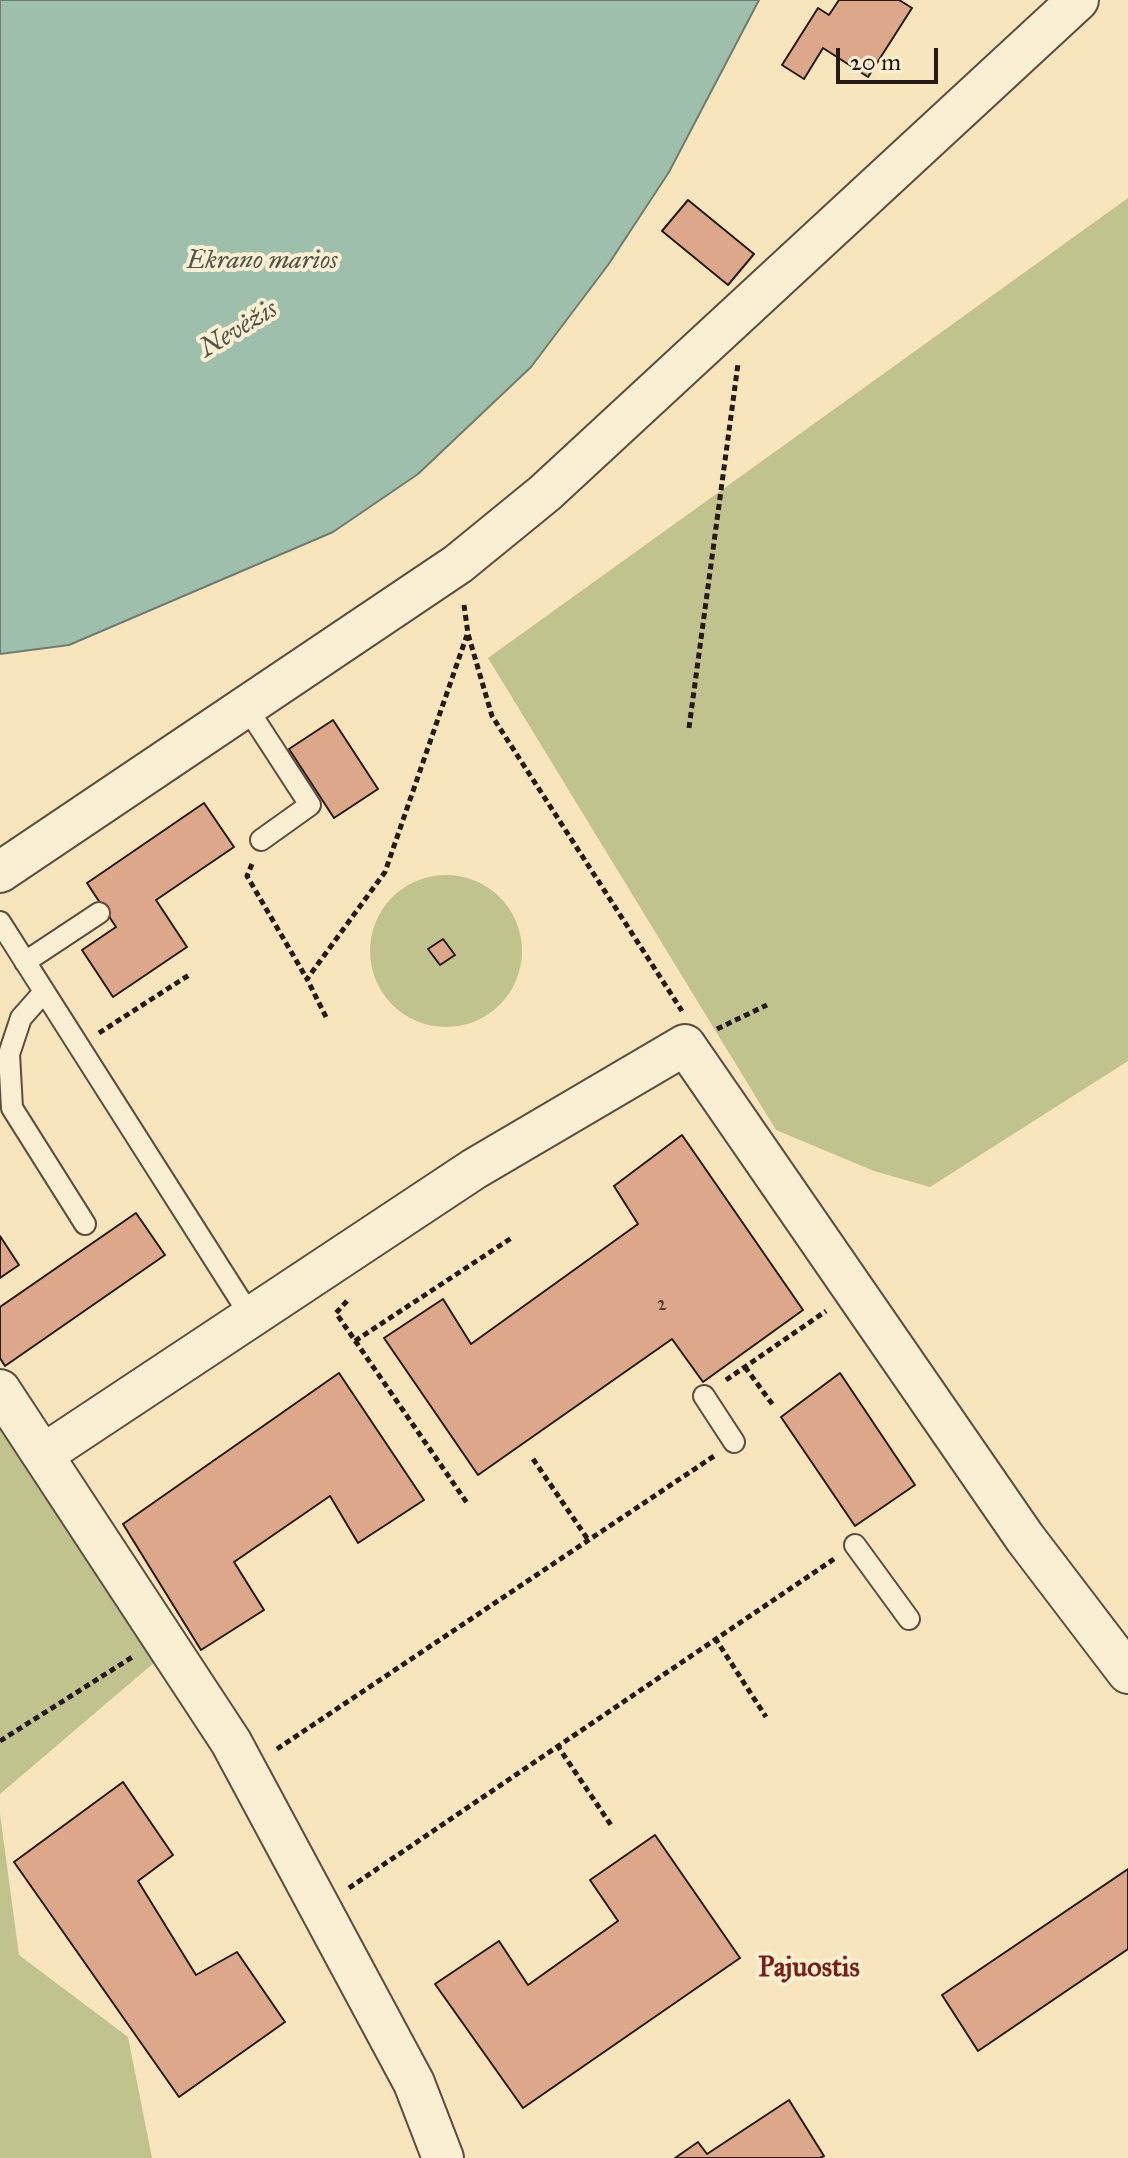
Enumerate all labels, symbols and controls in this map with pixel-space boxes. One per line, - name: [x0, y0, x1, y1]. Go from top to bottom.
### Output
- scale bar: [840, 32, 942, 82]
- text: 20 m: [850, 47, 901, 77]
- water label: Ekrano marios: [186, 246, 338, 278]
- water label: Nevėžis: [194, 295, 284, 365]
- house number: 2: [657, 1293, 667, 1317]
- district label: Pajuostis: [758, 1952, 860, 1986]

